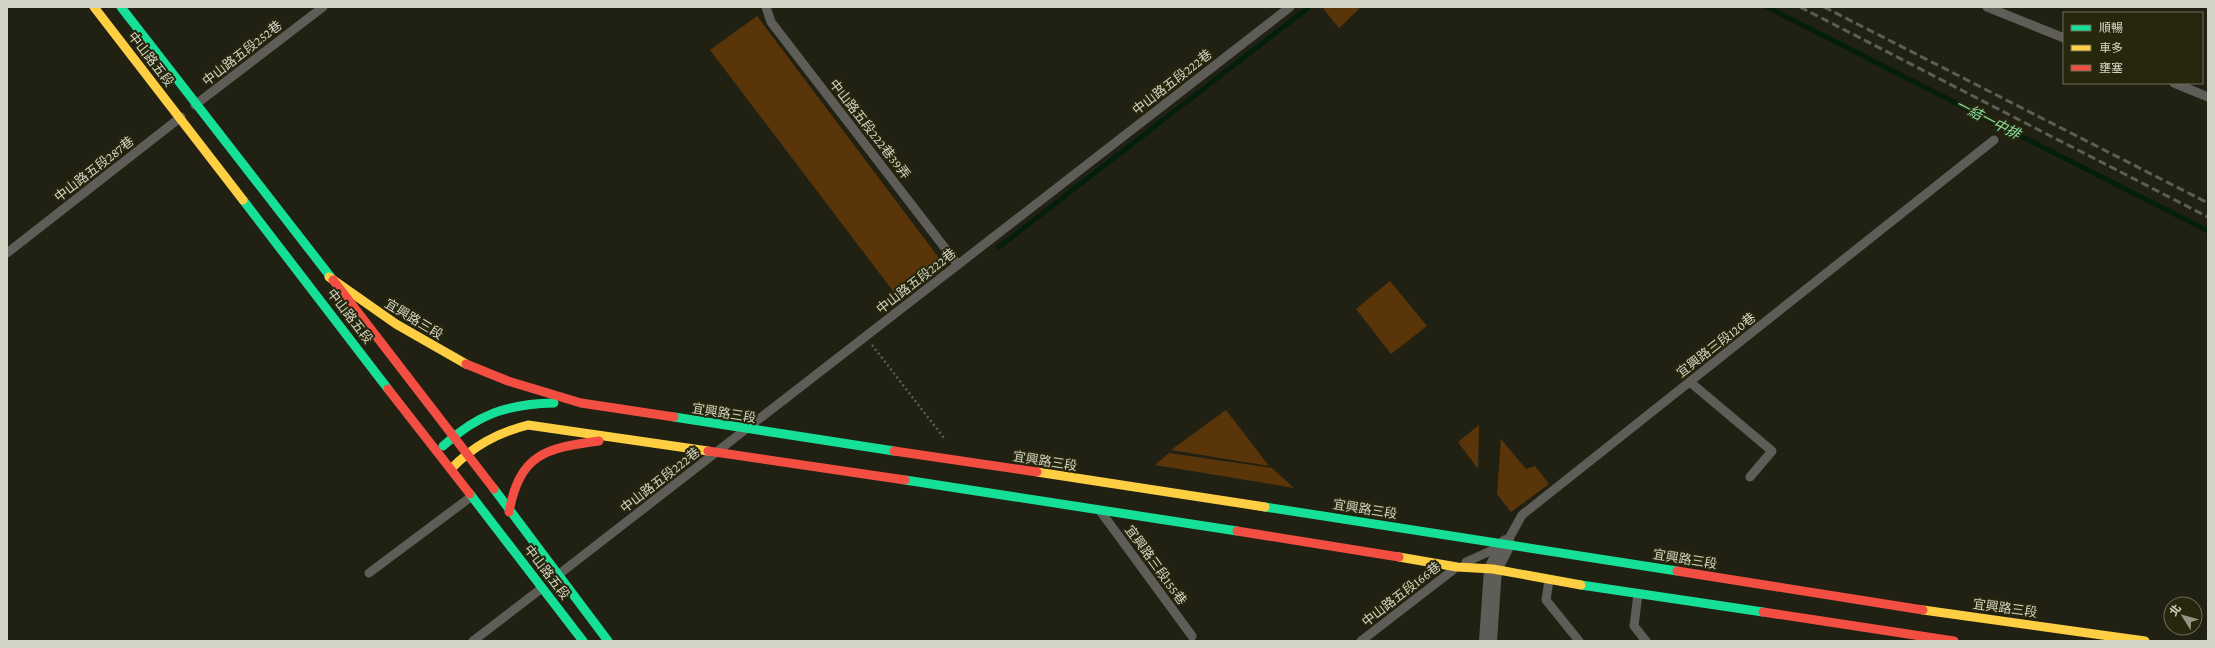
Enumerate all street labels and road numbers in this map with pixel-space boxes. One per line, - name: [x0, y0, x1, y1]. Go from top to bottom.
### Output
- street label: 中山路五段252巷: [199, 17, 285, 89]
- street label: 中山路五段: [125, 29, 177, 89]
- street label: 中山路五段222巷: [1129, 46, 1215, 118]
- street label: 中山路五段222巷39弄: [826, 76, 914, 182]
- street label: 中山路五段287巷: [51, 133, 137, 205]
- street label: 中山路五段222巷: [873, 245, 959, 317]
- street label: 中山路五段: [324, 286, 376, 346]
- street label: 宜興路三段: [382, 296, 446, 342]
- street label: 宜興路三段120巷: [1674, 310, 1758, 380]
- street label: 宜興路三段: [691, 401, 757, 425]
- street label: 中山路五段222巷: [617, 444, 703, 516]
- street label: 宜興路三段: [1012, 449, 1078, 473]
- street label: 宜興路三段: [1332, 497, 1398, 521]
- street label: 宜興路三段155巷: [1122, 522, 1190, 608]
- street label: 中山路五段: [521, 542, 573, 602]
- street label: 宜興路三段: [1652, 547, 1718, 571]
- street label: 中山路五段166巷: [1359, 559, 1443, 629]
- street label: 宜興路三段: [1972, 596, 2038, 620]

